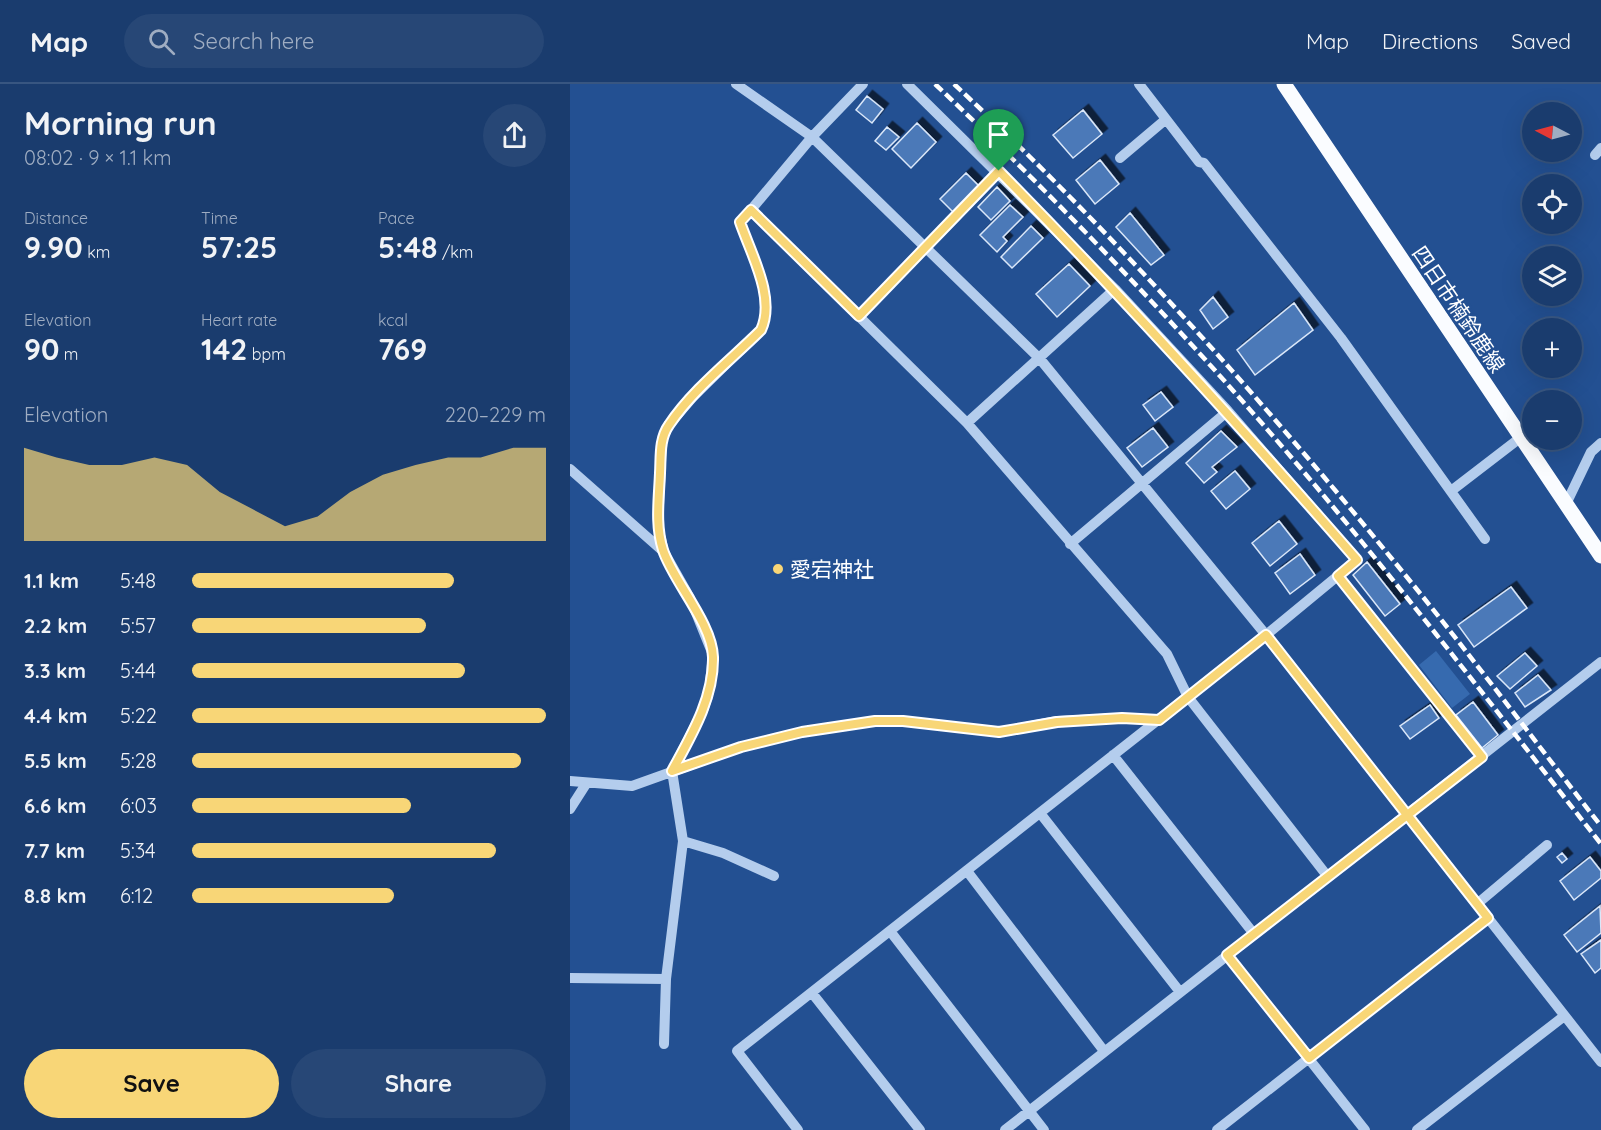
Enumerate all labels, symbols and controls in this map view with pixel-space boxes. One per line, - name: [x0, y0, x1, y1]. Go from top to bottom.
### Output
- search box: [124, 14, 544, 68]
- text: Map: [30, 24, 88, 59]
- icon: search: [145, 25, 178, 58]
- text: Search here: [193, 27, 315, 55]
- text: Map: [1306, 28, 1349, 54]
- text: Directions: [1382, 28, 1478, 54]
- text: Saved: [1511, 28, 1571, 54]
- text: Morning run: [24, 102, 217, 143]
- north arrow: [1522, 102, 1582, 162]
- map controls: [1522, 102, 1582, 450]
- button: share: [483, 104, 546, 167]
- pin: [973, 109, 1024, 171]
- icon: arrive: [982, 118, 1015, 151]
- text: 08:02 · 9 × 1.1 km: [24, 145, 172, 170]
- button: locate: [1522, 174, 1582, 234]
- text: Distance: [24, 208, 88, 228]
- text: Time: [201, 208, 238, 228]
- text: Pace: [378, 208, 414, 228]
- text: 9.90: [24, 228, 83, 266]
- text: 57:25: [201, 228, 277, 266]
- text: 5:48: [378, 228, 438, 266]
- street label: 四日市楠鈴鹿線: [1407, 241, 1511, 377]
- text: km: [83, 242, 110, 262]
- text: /km: [438, 242, 473, 262]
- button: layers: [1522, 246, 1582, 306]
- text: Elevation: [24, 310, 91, 330]
- text: Heart rate: [201, 310, 277, 330]
- text: kcal: [378, 310, 408, 330]
- button: +: [1522, 318, 1582, 378]
- text: 90: [24, 330, 59, 368]
- text: 142: [201, 330, 247, 368]
- text: 769: [378, 330, 427, 368]
- text: m: [59, 344, 78, 364]
- text: bpm: [247, 344, 286, 364]
- button: −: [1522, 390, 1582, 450]
- text: Elevation: [24, 402, 108, 427]
- text: 220–229 m: [445, 402, 546, 427]
- place label: 愛宕神社: [790, 556, 874, 582]
- marker: 愛宕神社: [771, 562, 785, 576]
- text: 1.1 km: [24, 568, 79, 593]
- text: 5:48: [120, 568, 156, 593]
- text: 2.2 km: [24, 613, 87, 638]
- text: 5:57: [120, 613, 156, 638]
- text: 3.3 km: [24, 658, 86, 683]
- text: 5:44: [120, 658, 156, 683]
- text: 4.4 km: [24, 703, 87, 728]
- text: 5:22: [120, 703, 157, 728]
- text: 5.5 km: [24, 748, 87, 773]
- text: 5:28: [120, 748, 157, 773]
- text: 6.6 km: [24, 793, 87, 818]
- text: 6:03: [120, 793, 157, 818]
- text: 7.7 km: [24, 838, 85, 863]
- text: 5:34: [120, 838, 156, 863]
- text: 8.8 km: [24, 883, 86, 908]
- text: 6:12: [120, 883, 153, 908]
- button: Save: [24, 1049, 279, 1118]
- button: Share: [291, 1049, 546, 1118]

